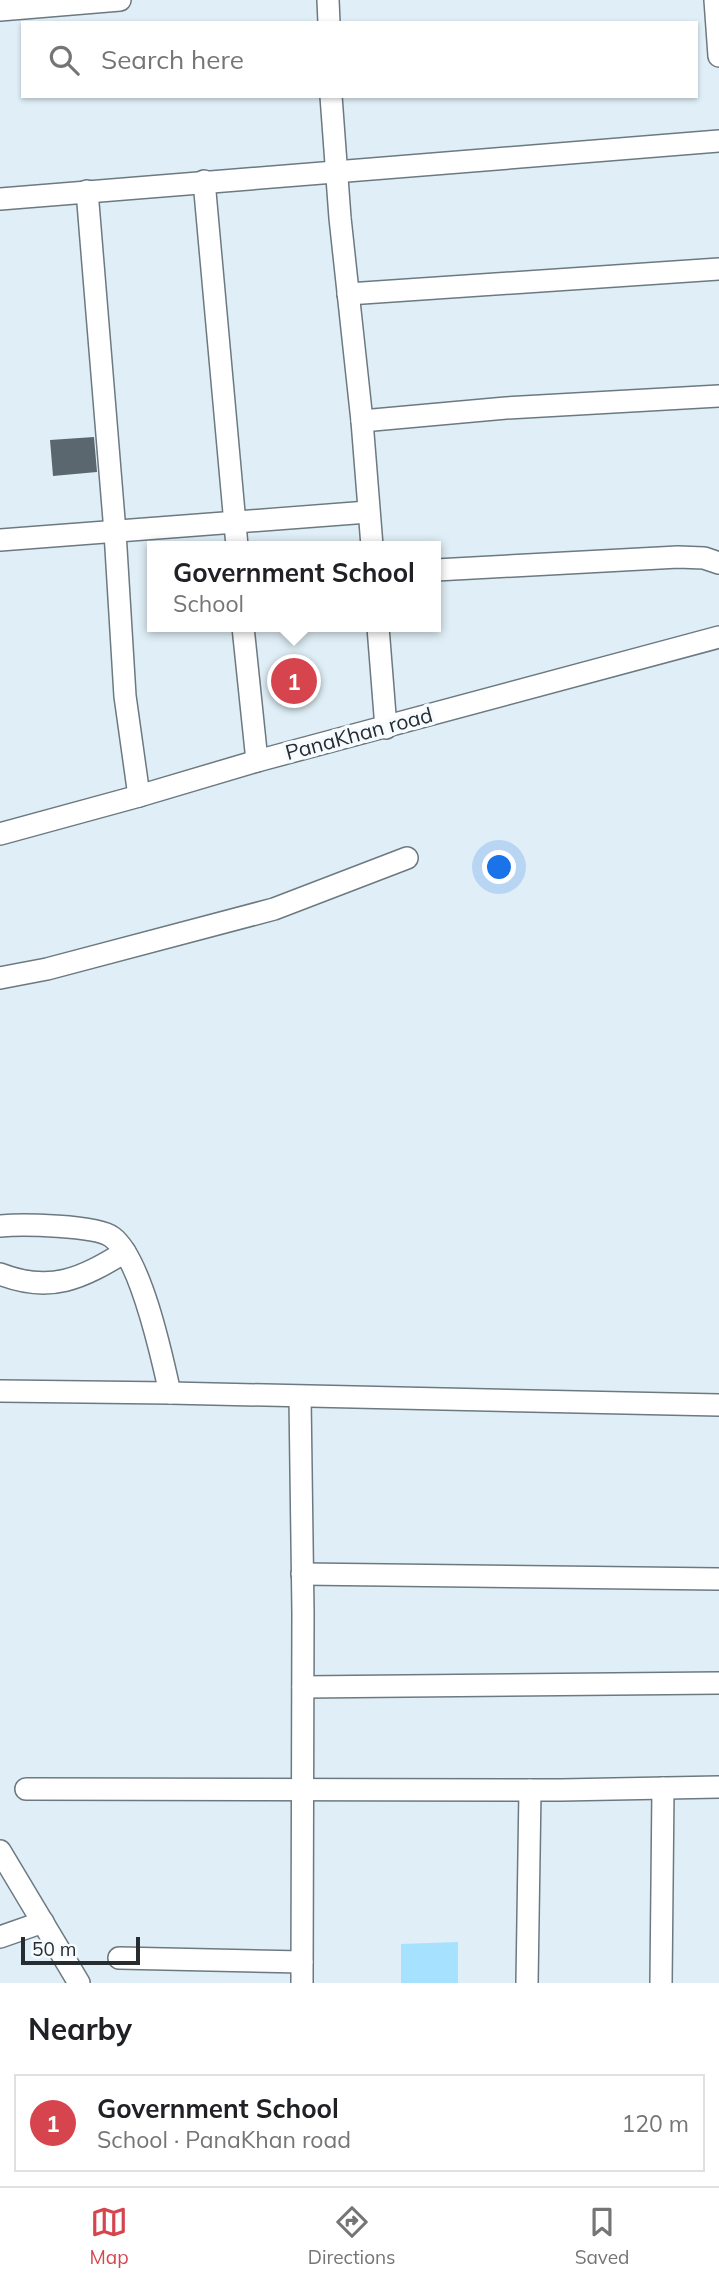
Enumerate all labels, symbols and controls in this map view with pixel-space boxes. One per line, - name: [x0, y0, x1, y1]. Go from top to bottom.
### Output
- search box: [21, 21, 698, 98]
- icon: search: [45, 41, 83, 79]
- text: Search here: [101, 43, 244, 76]
- popup: [147, 541, 441, 632]
- text: Government School: [173, 556, 415, 589]
- text: School: [173, 589, 244, 618]
- pin: 1: [271, 655, 317, 707]
- street label: PanaKhan road: [282, 701, 435, 765]
- your location: [482, 850, 516, 884]
- scale bar: [21, 1934, 140, 1966]
- text: 50 m: [32, 1937, 76, 1961]
- text: Nearby: [28, 2010, 132, 2048]
- text: Government School: [97, 2092, 339, 2125]
- text: 1: [46, 2109, 60, 2138]
- text: 120 m: [621, 2109, 689, 2138]
- text: School · PanaKhan road: [97, 2125, 351, 2154]
- tab: Map: [90, 2203, 129, 2269]
- tab: Directions: [308, 2203, 396, 2269]
- tab: Saved: [575, 2203, 629, 2269]

